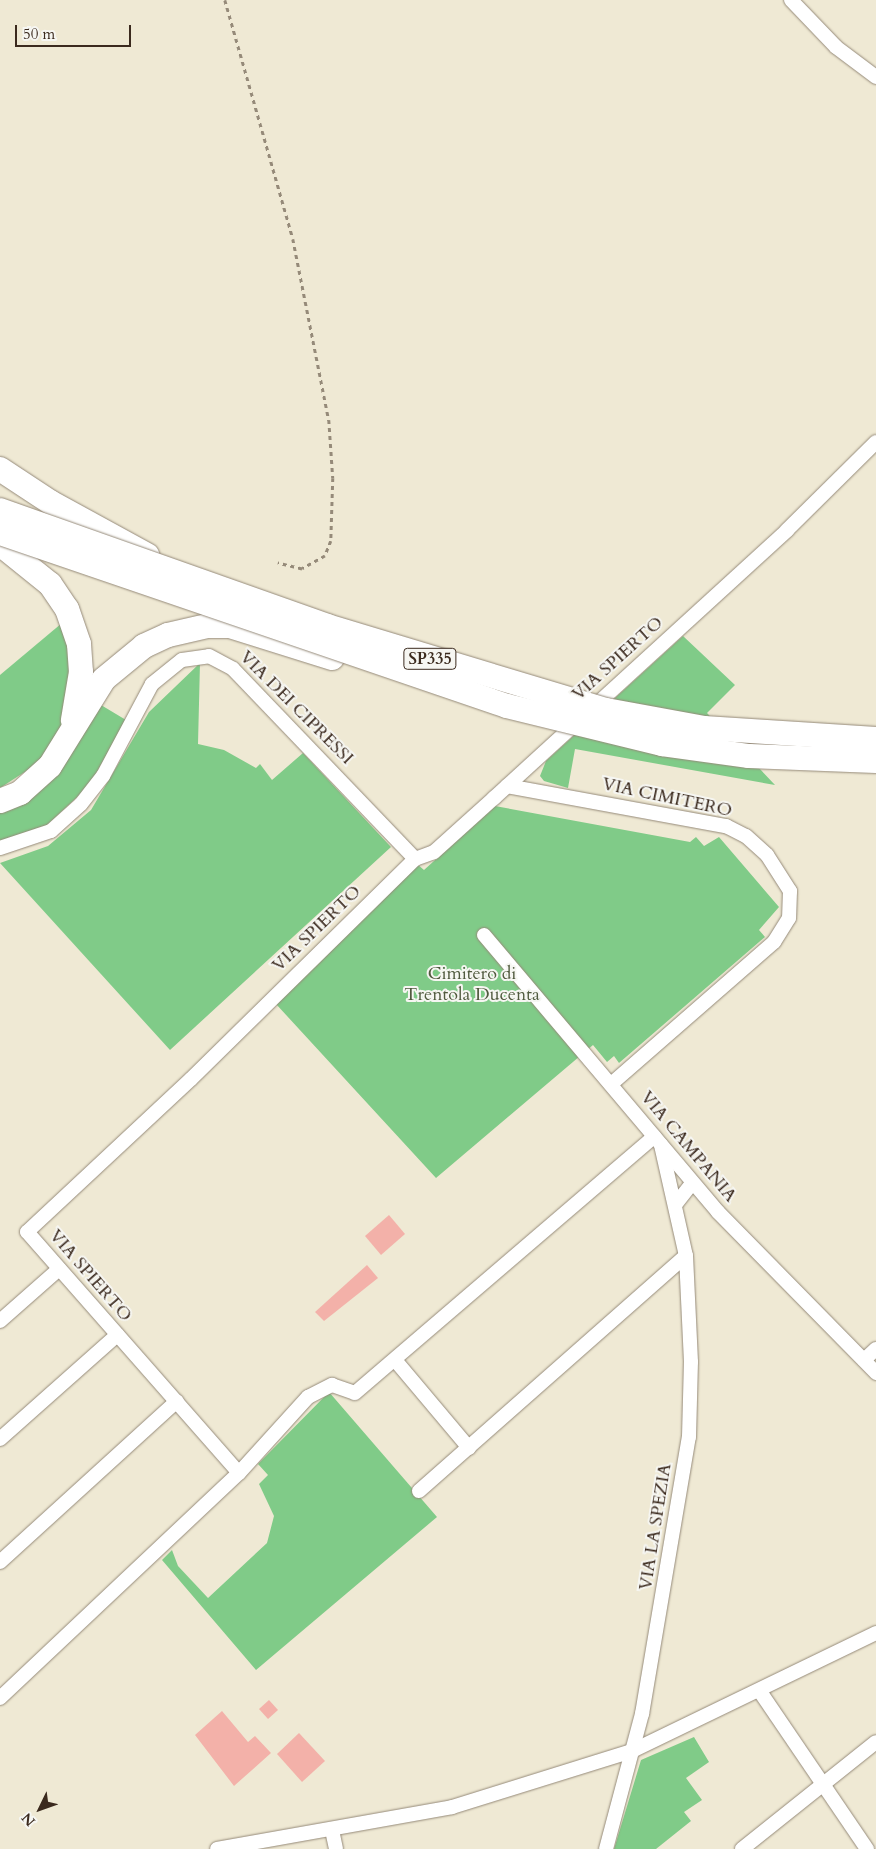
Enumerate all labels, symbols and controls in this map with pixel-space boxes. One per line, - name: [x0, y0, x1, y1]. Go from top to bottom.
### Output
- scale bar: [18, 15, 134, 47]
- text: 50 m: [23, 24, 55, 44]
- street label: VIA SPIERTO: [568, 612, 668, 706]
- road number: SP335: [402, 646, 458, 672]
- street label: VIA DEI CIPRESSI: [235, 647, 357, 769]
- street label: VIA CIMITERO: [600, 774, 734, 822]
- street label: VIA SPIERTO: [268, 881, 366, 977]
- park label: Cimitero di Trentola Ducenta: [404, 964, 540, 1006]
- street label: VIA CAMPANIA: [635, 1087, 741, 1207]
- street label: VIA SPIERTO: [44, 1225, 136, 1327]
- street label: VIA LA SPEZIA: [635, 1462, 677, 1592]
- north arrow: [15, 1784, 65, 1834]
- text: N: [17, 1808, 40, 1830]

